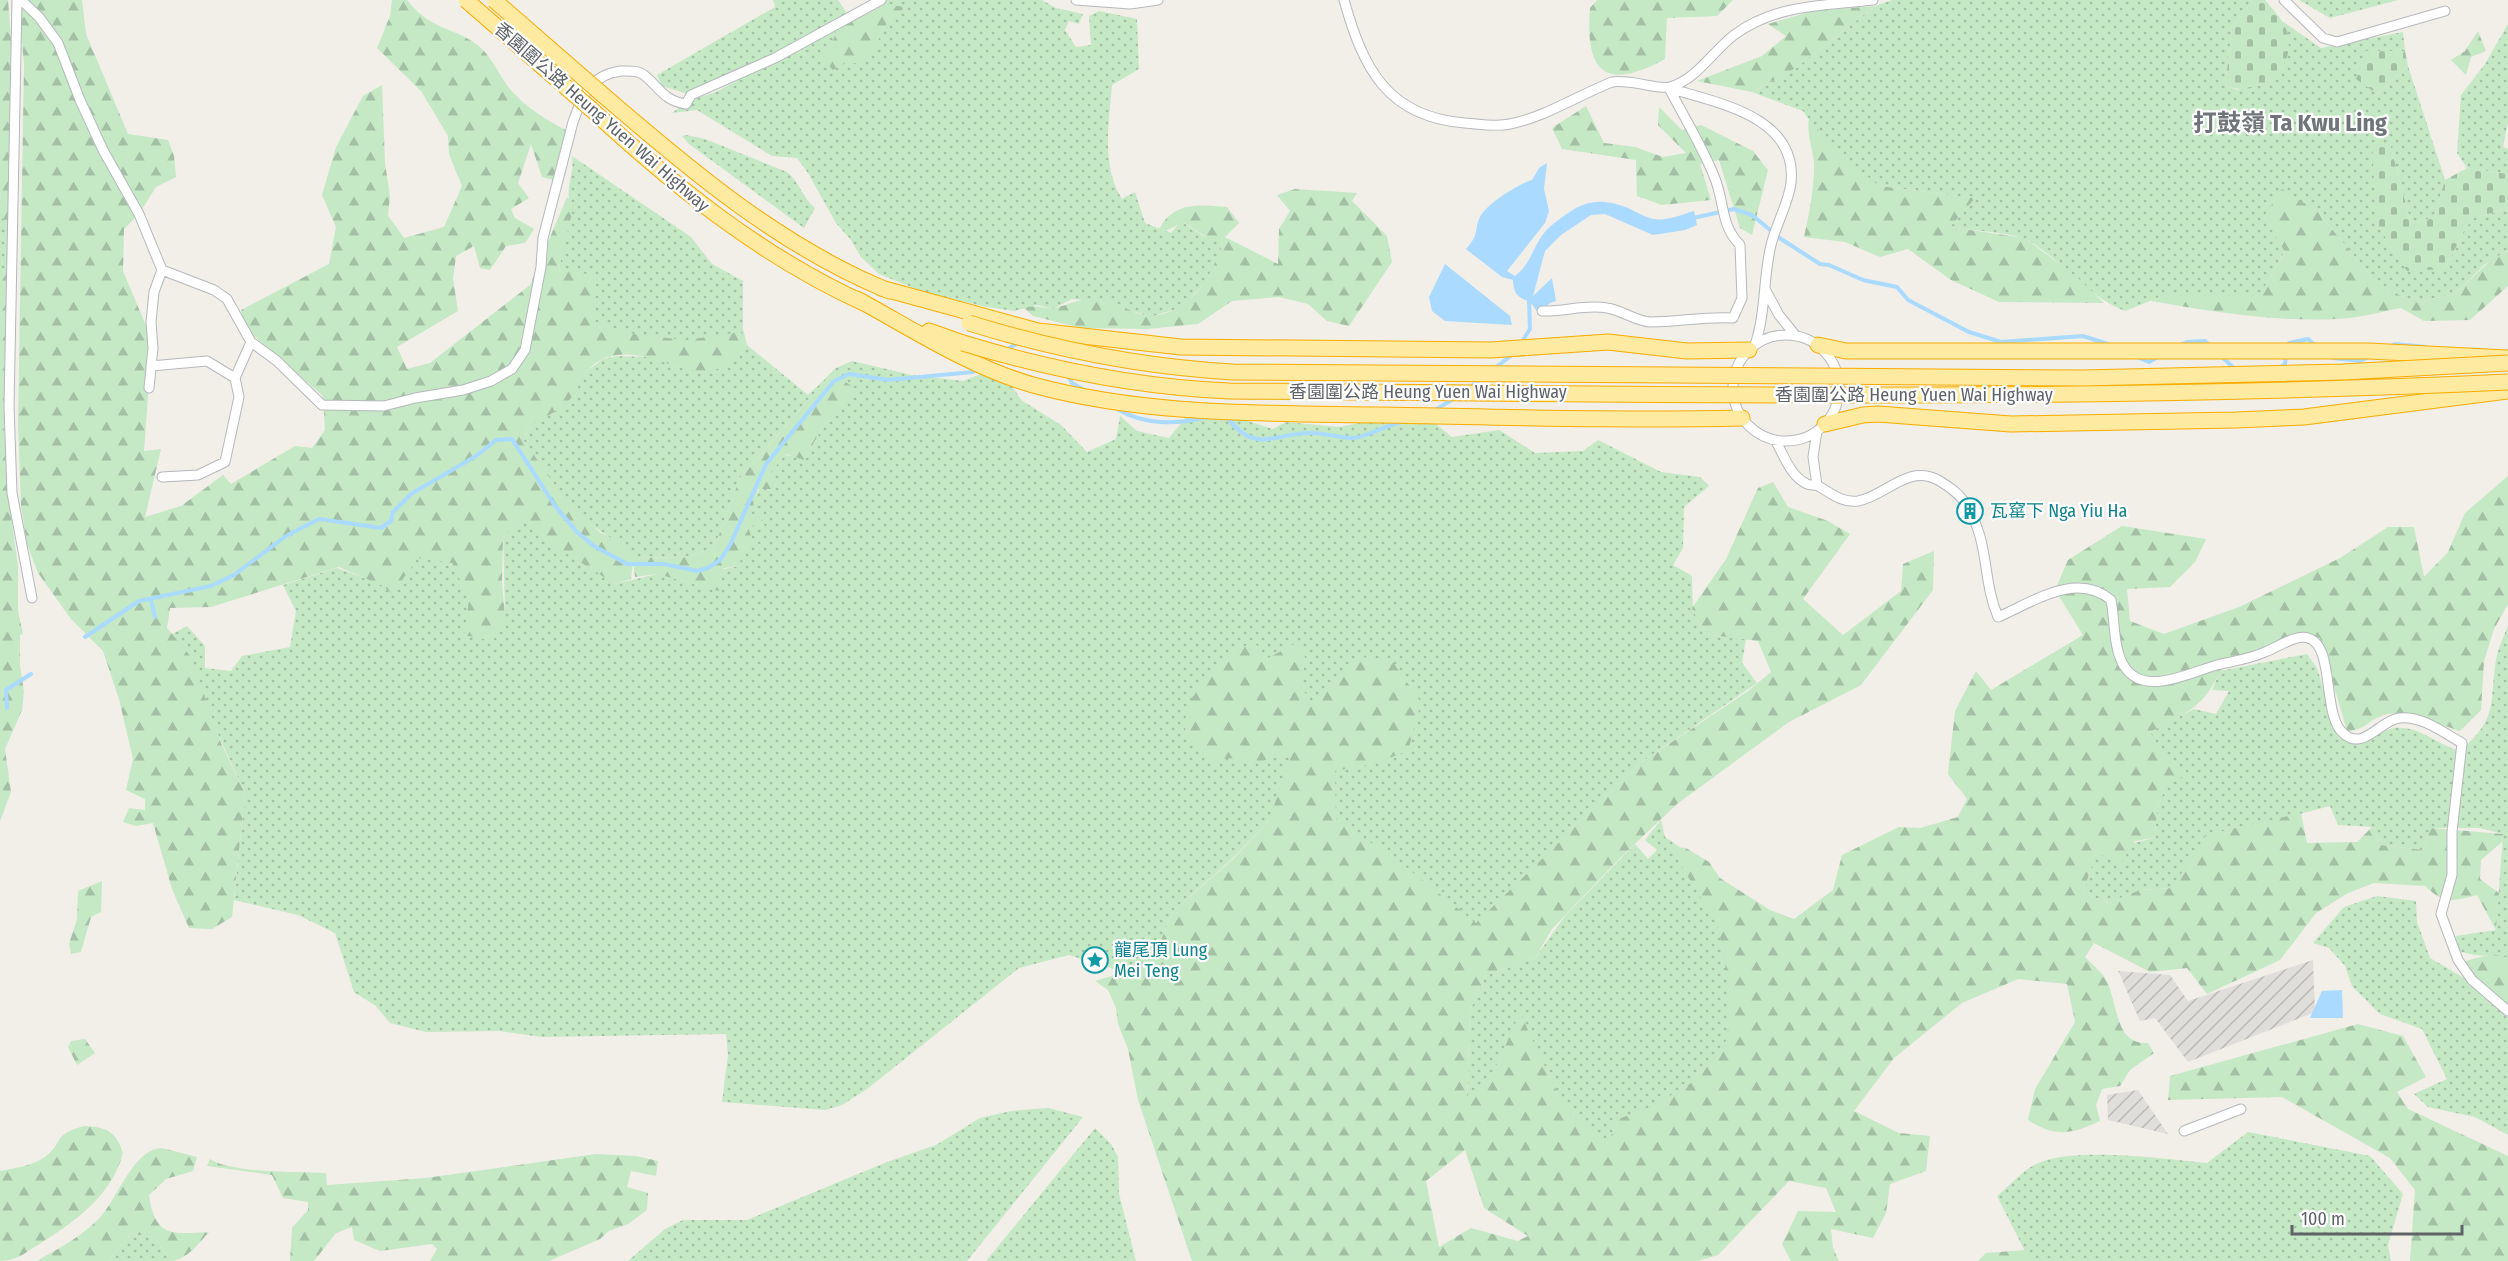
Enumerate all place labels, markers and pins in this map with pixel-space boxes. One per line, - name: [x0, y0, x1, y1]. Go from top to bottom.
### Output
- building icon: 瓦窰下 Nga Yiu Ha: [1955, 496, 1985, 526]
- place label: 瓦窰下 Nga Yiu Ha: [1990, 500, 2127, 522]
- place label: 龍尾頂 Lung Mei Teng: [1114, 939, 1208, 982]
- place icon: 龍尾頂 Lung Mei Teng: [1080, 945, 1110, 975]

